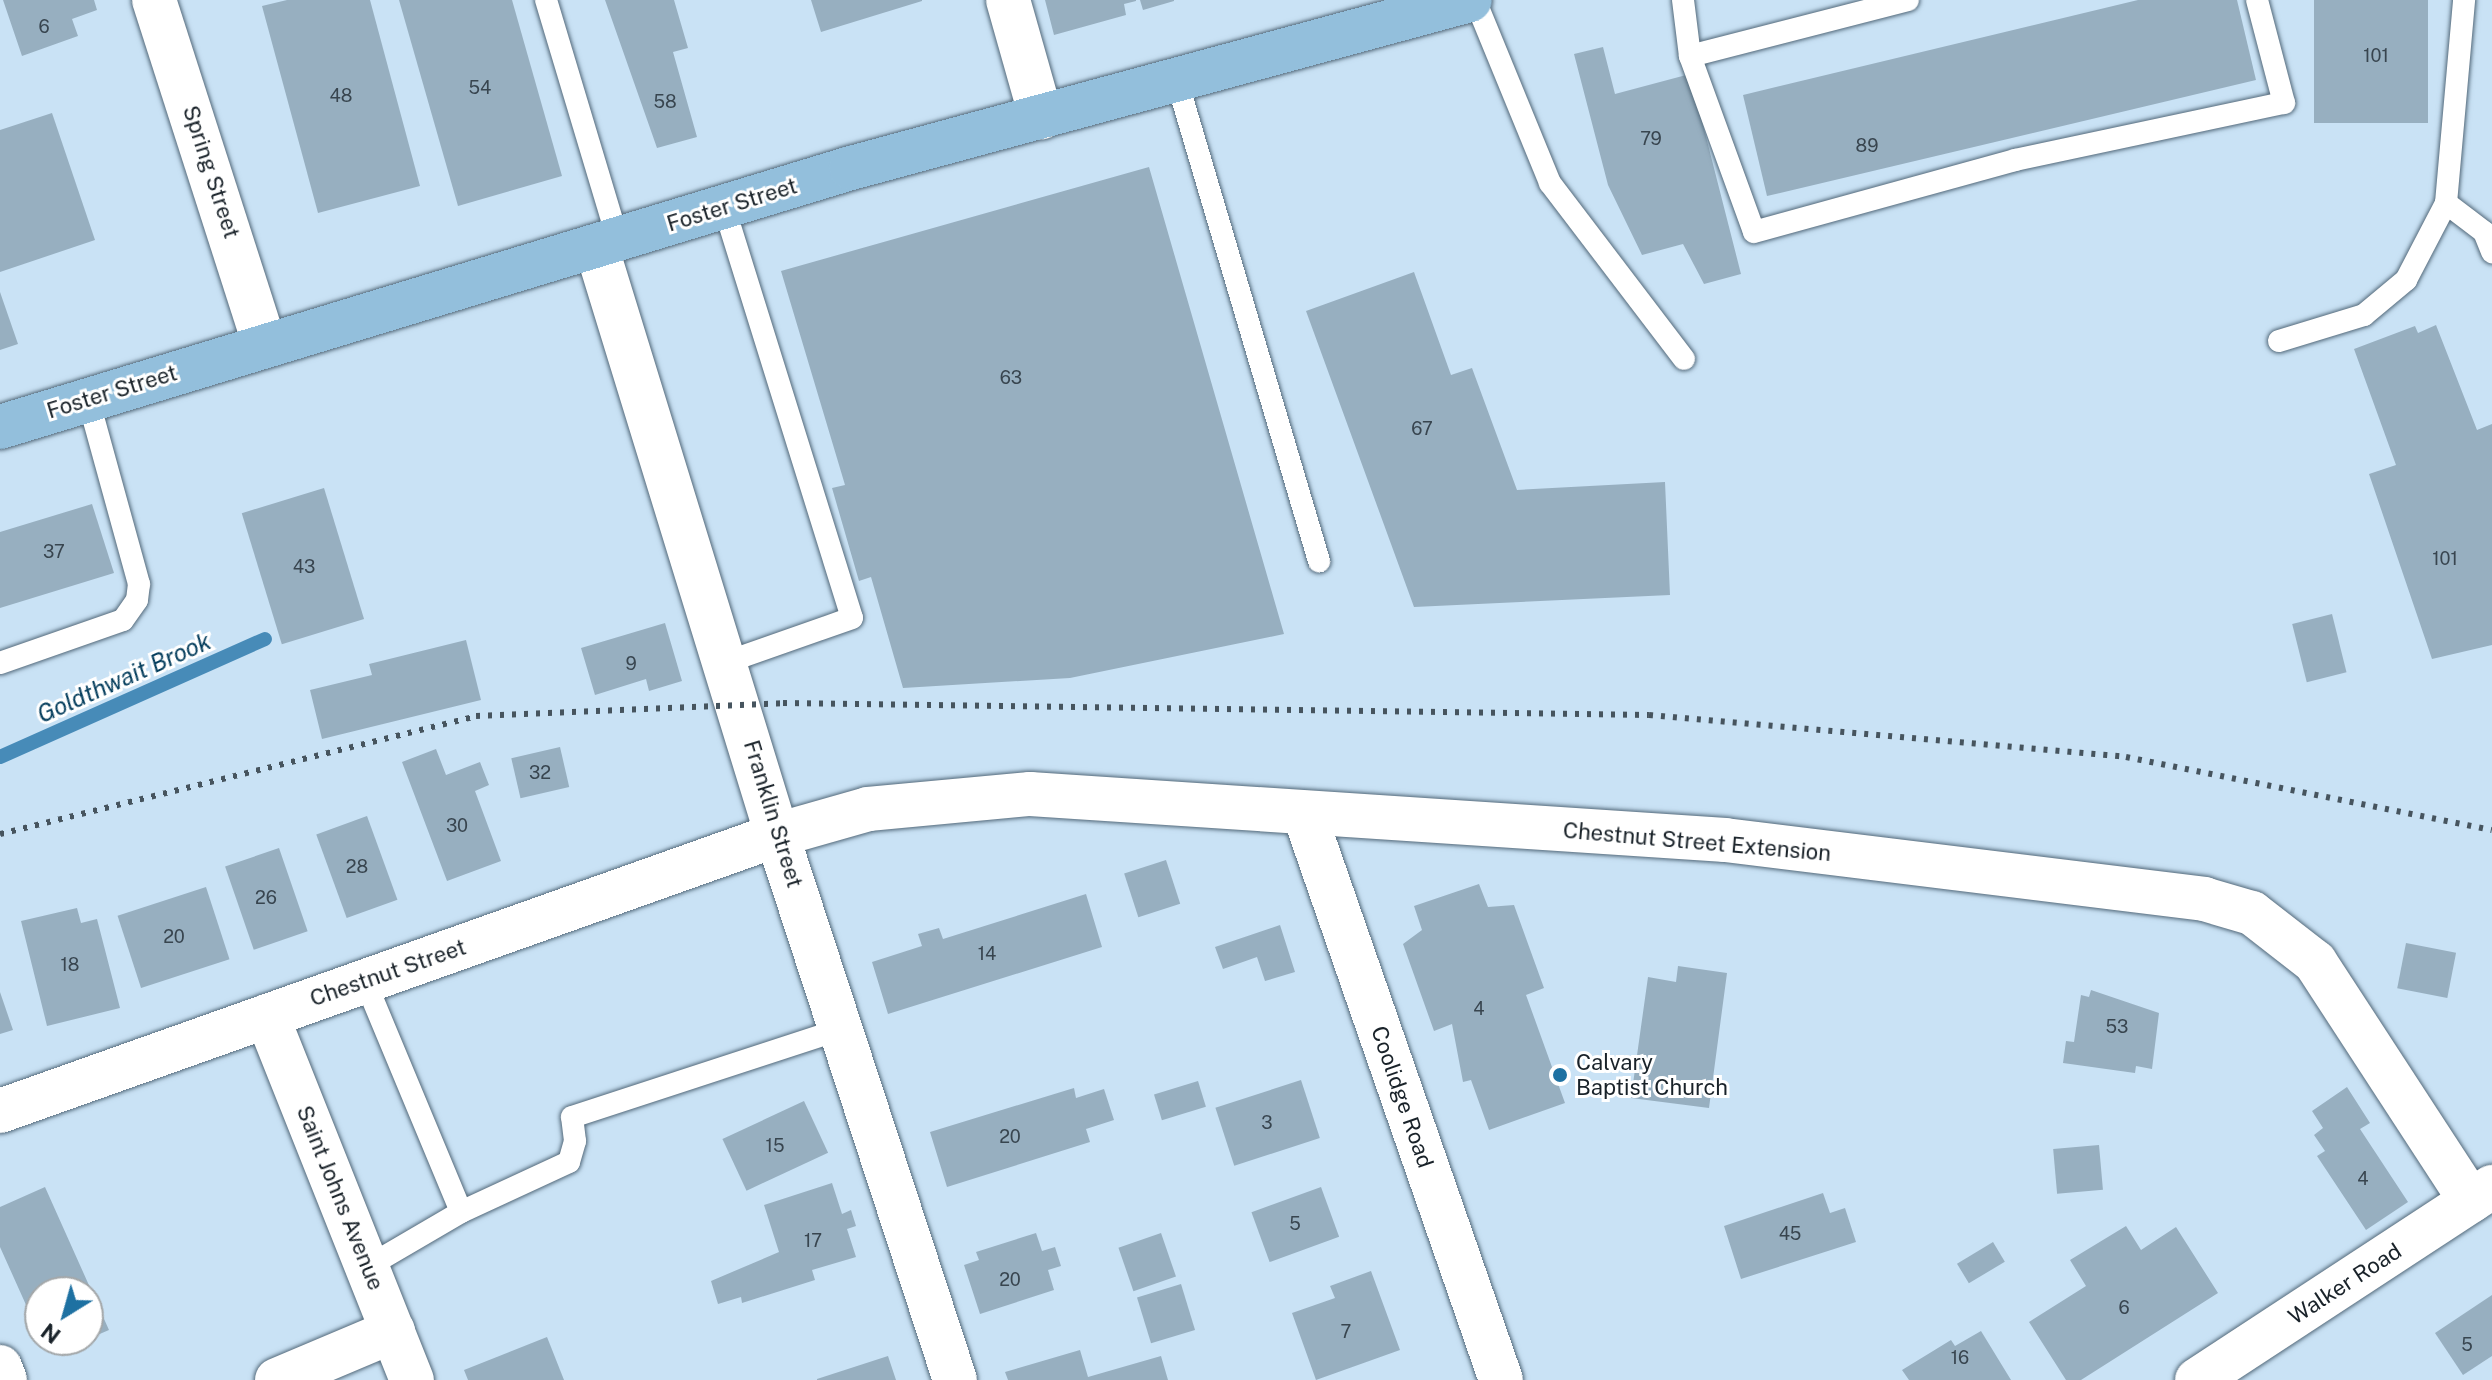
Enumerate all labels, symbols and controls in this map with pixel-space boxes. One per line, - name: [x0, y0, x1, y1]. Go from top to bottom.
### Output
- house number: 6: [38, 16, 50, 38]
- house number: 101: [2363, 45, 2389, 67]
- house number: 54: [469, 77, 491, 99]
- house number: 48: [330, 85, 352, 107]
- house number: 58: [653, 91, 677, 113]
- street label: Spring Street: [177, 102, 245, 242]
- house number: 79: [1640, 128, 1662, 150]
- house number: 89: [1856, 135, 1878, 157]
- street label: Foster Street: [664, 173, 800, 237]
- street label: Foster Street: [44, 360, 180, 424]
- house number: 63: [1000, 367, 1022, 389]
- house number: 67: [1411, 418, 1433, 440]
- house number: 37: [43, 541, 65, 563]
- house number: 101: [2432, 548, 2458, 570]
- house number: 43: [293, 556, 315, 578]
- water label: Goldthwait Brook: [33, 627, 215, 729]
- house number: 9: [625, 653, 637, 675]
- street label: Franklin Street: [738, 737, 808, 891]
- house number: 32: [529, 762, 551, 784]
- house number: 30: [446, 815, 468, 837]
- street label: Chestnut Street Extension: [1562, 817, 1832, 867]
- house number: 28: [346, 856, 368, 878]
- house number: 26: [255, 887, 277, 909]
- house number: 20: [163, 926, 185, 948]
- street label: Chestnut Street: [307, 934, 469, 1012]
- house number: 14: [978, 943, 996, 965]
- house number: 18: [61, 954, 79, 976]
- house number: 4: [1473, 998, 1485, 1020]
- house number: 53: [2106, 1016, 2128, 1038]
- street label: Coolidge Road: [1365, 1023, 1439, 1171]
- place label: Calvary Baptist Church: [1576, 1049, 1728, 1100]
- marker: Calvary Baptist Church: [1551, 1066, 1569, 1084]
- street label: Saint Johns Avenue: [291, 1102, 389, 1294]
- house number: 3: [1261, 1112, 1273, 1134]
- house number: 20: [999, 1126, 1021, 1148]
- house number: 15: [766, 1135, 784, 1157]
- house number: 4: [2357, 1168, 2369, 1190]
- house number: 5: [1289, 1213, 1301, 1235]
- house number: 45: [1779, 1223, 1801, 1245]
- house number: 17: [804, 1230, 822, 1252]
- street label: Walker Road: [2284, 1238, 2406, 1330]
- house number: 20: [999, 1269, 1021, 1291]
- north arrow: [24, 1276, 104, 1356]
- house number: 6: [2118, 1297, 2130, 1319]
- text: N: [36, 1318, 65, 1349]
- house number: 7: [1341, 1321, 1351, 1343]
- house number: 5: [2461, 1334, 2473, 1356]
- house number: 16: [1951, 1347, 1969, 1369]

